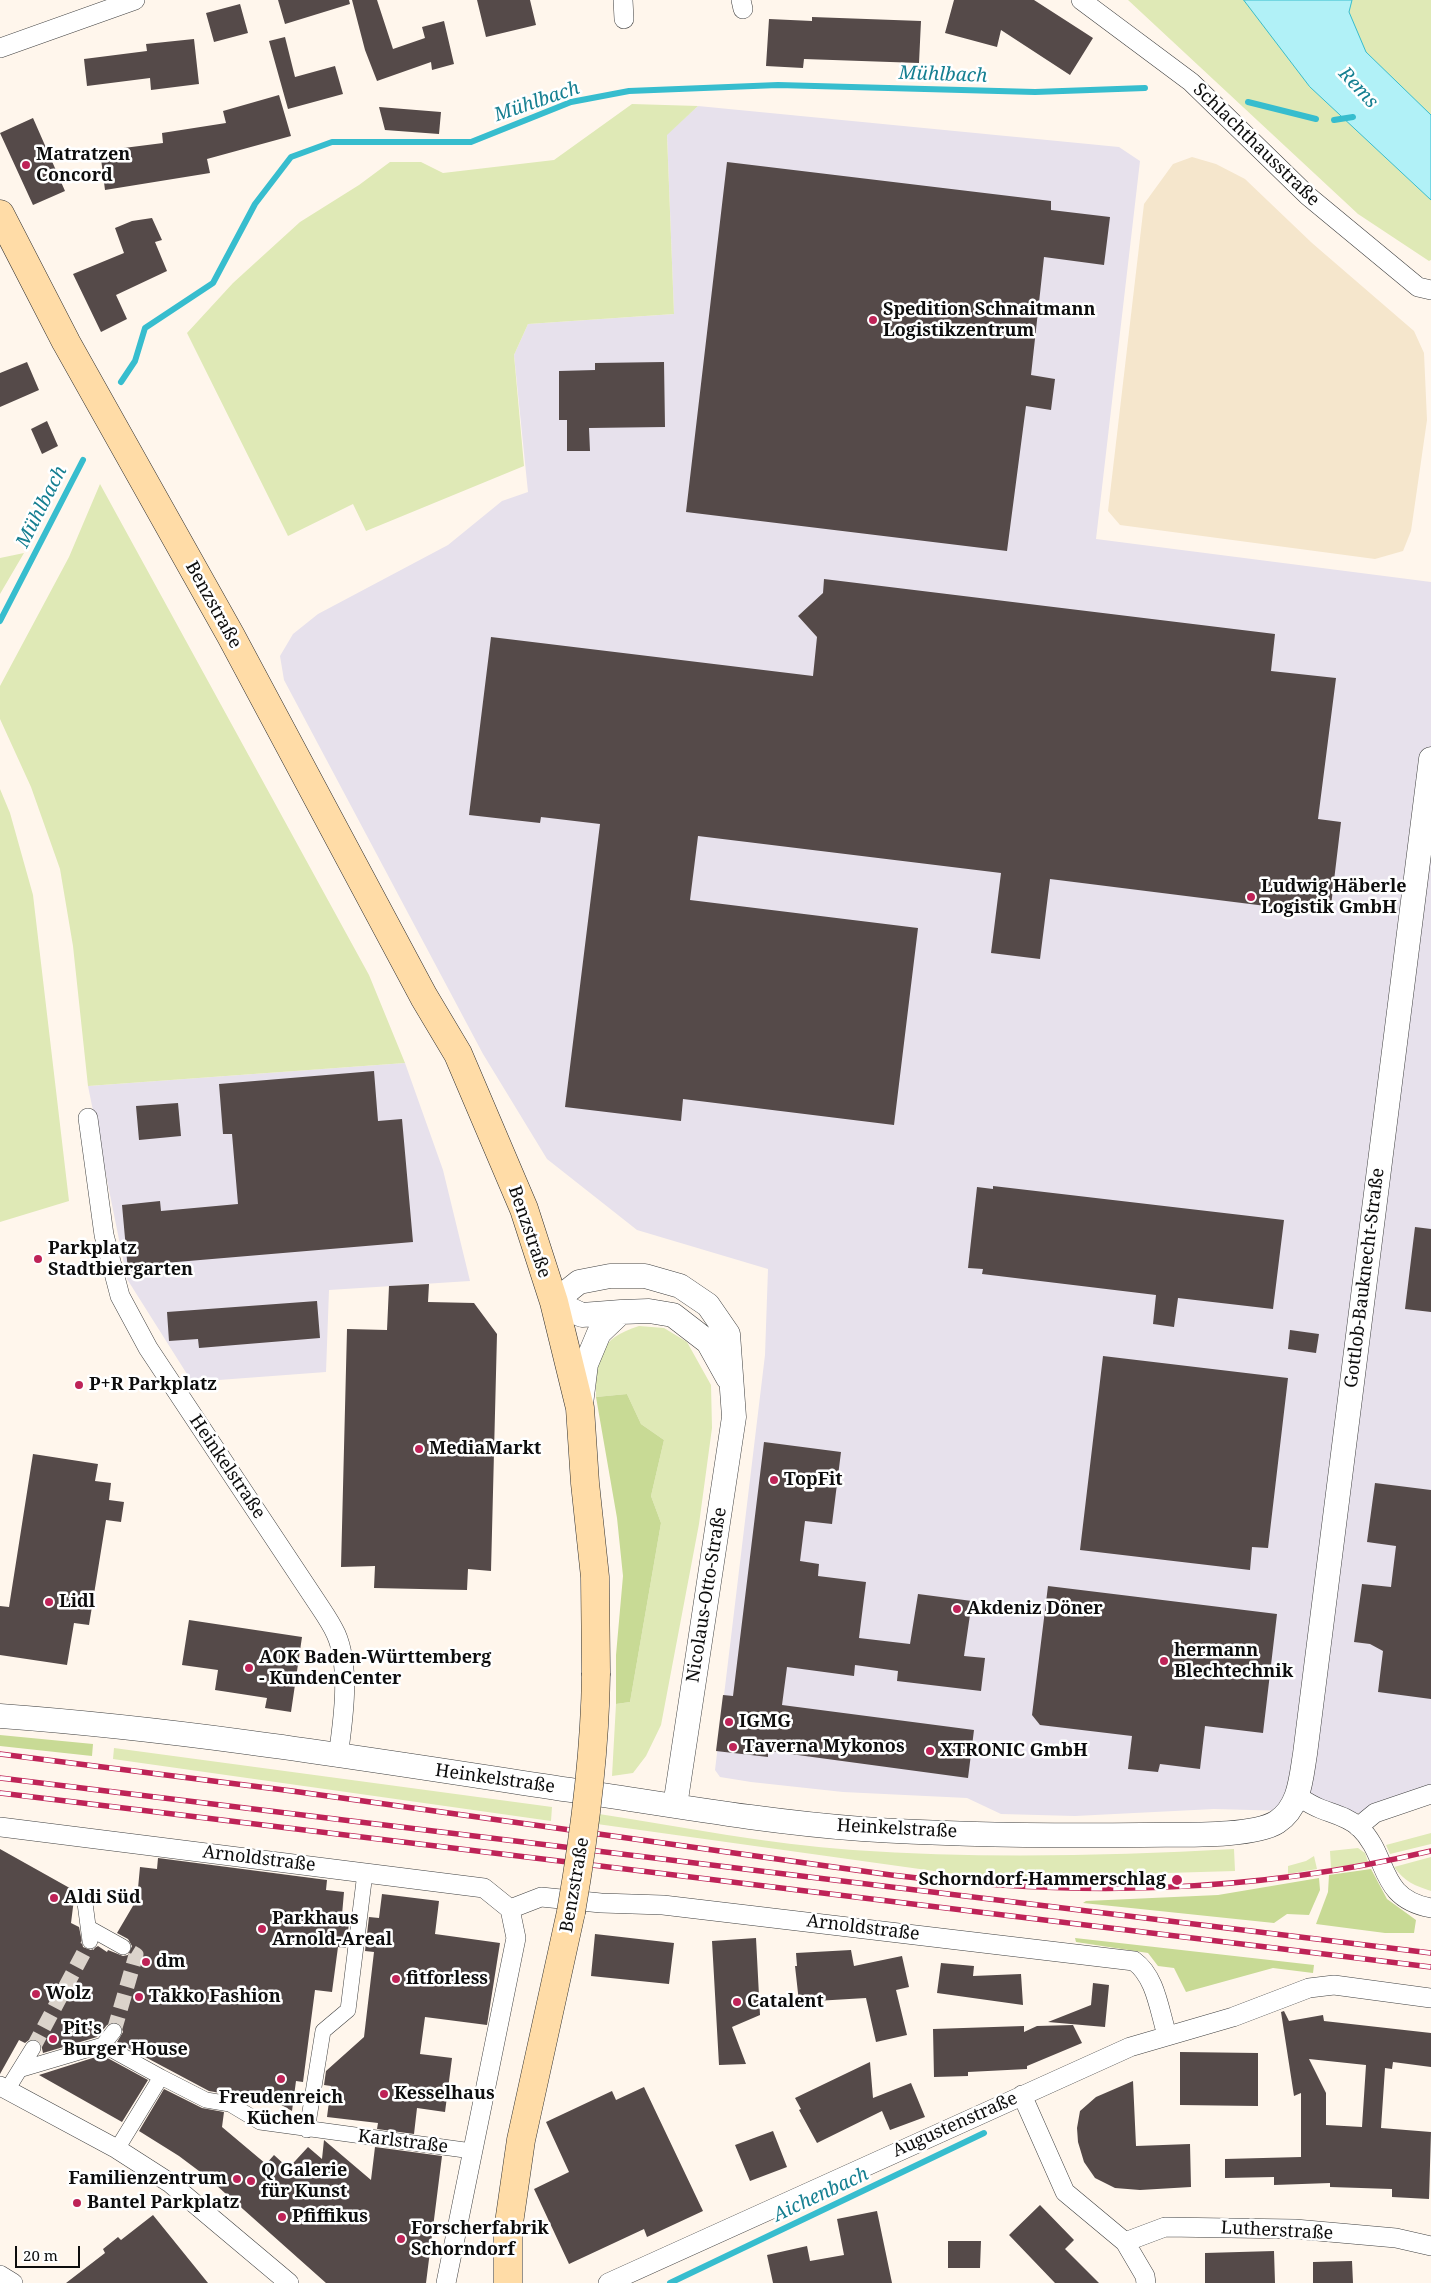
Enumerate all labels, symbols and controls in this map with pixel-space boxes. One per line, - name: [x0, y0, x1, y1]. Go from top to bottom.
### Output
- water label: Mühlbach: [898, 62, 988, 88]
- water label: Rems: [1333, 63, 1383, 113]
- water label: Mühlbach: [491, 77, 583, 127]
- street label: Schlachthausstraße: [1188, 79, 1324, 211]
- place label: Matratzen Concord: [36, 144, 130, 186]
- marker: Matratzen Concord: [20, 159, 32, 171]
- place label: Spedition Schnaitmann Logistikzentrum: [883, 299, 1096, 342]
- marker: Spedition Schnaitmann Logistikzentrum: [867, 314, 879, 326]
- water label: Mühlbach: [12, 462, 72, 552]
- street label: Benzstraße: [180, 558, 246, 652]
- place label: Ludwig Häberle Logistik GmbH: [1261, 876, 1407, 919]
- marker: Ludwig Häberle Logistik GmbH: [1245, 891, 1257, 903]
- street label: Gottlob-Bauknecht-Straße: [1341, 1167, 1389, 1389]
- street label: Benzstraße: [503, 1183, 555, 1281]
- place label: Parkplatz Stadtbiergarten: [48, 1238, 193, 1280]
- marker: Parkplatz Stadtbiergarten: [32, 1253, 44, 1265]
- place label: P+R Parkplatz: [89, 1374, 217, 1396]
- marker: P+R Parkplatz: [73, 1379, 85, 1391]
- street label: Heinkelstraße: [184, 1411, 270, 1523]
- place label: MediaMarkt: [429, 1438, 541, 1460]
- marker: MediaMarkt: [413, 1443, 425, 1455]
- place label: TopFit: [784, 1469, 843, 1491]
- marker: TopFit: [768, 1474, 780, 1486]
- street label: Nicolaus-Otto-Straße: [682, 1506, 732, 1684]
- place label: Lidl: [59, 1591, 95, 1613]
- marker: Lidl: [43, 1596, 55, 1608]
- place label: Akdeniz Döner: [967, 1598, 1103, 1620]
- marker: Akdeniz Döner: [951, 1603, 963, 1615]
- place label: hermann Blechtechnik: [1174, 1640, 1293, 1682]
- place label: AOK Baden-Württemberg - KundenCenter: [259, 1647, 491, 1690]
- marker: hermann Blechtechnik: [1158, 1655, 1170, 1667]
- marker: AOK Baden-Württemberg - KundenCenter: [243, 1662, 255, 1674]
- place label: IGMG: [739, 1711, 791, 1733]
- marker: IGMG: [723, 1716, 735, 1728]
- place label: Taverna Mykonos: [743, 1736, 905, 1758]
- place label: XTRONIC GmbH: [940, 1740, 1088, 1762]
- marker: Taverna Mykonos: [727, 1741, 739, 1753]
- marker: XTRONIC GmbH: [924, 1745, 936, 1757]
- street label: Heinkelstraße: [434, 1760, 556, 1798]
- street label: Heinkelstraße: [836, 1815, 958, 1843]
- street label: Benzstraße: [556, 1836, 594, 1934]
- street label: Arnoldstraße: [201, 1841, 317, 1877]
- place label: Schorndorf-Hammerschlag: [918, 1869, 1166, 1891]
- marker: Schorndorf-Hammerschlag: [1170, 1873, 1184, 1887]
- place label: Aldi Süd: [64, 1887, 141, 1909]
- marker: Aldi Süd: [48, 1892, 60, 1904]
- place label: Parkhaus Arnold-Areal: [272, 1908, 392, 1950]
- street label: Arnoldstraße: [805, 1910, 921, 1946]
- marker: Parkhaus Arnold-Areal: [256, 1923, 268, 1935]
- place label: dm: [156, 1951, 185, 1973]
- marker: dm: [140, 1956, 152, 1968]
- place label: fitforless: [406, 1968, 488, 1990]
- marker: fitforless: [390, 1973, 402, 1985]
- place label: Wolz: [46, 1983, 91, 2005]
- place label: Takko Fashion: [149, 1986, 281, 2008]
- marker: Wolz: [30, 1988, 42, 2000]
- marker: Takko Fashion: [133, 1991, 145, 2003]
- place label: Catalent: [747, 1991, 824, 2013]
- marker: Catalent: [731, 1996, 743, 2008]
- place label: Pit's Burger House: [63, 2018, 188, 2060]
- marker: Pit's Burger House: [47, 2033, 59, 2045]
- marker: Freudenreich Küchen: [275, 2073, 287, 2085]
- place label: Kesselhaus: [394, 2083, 495, 2105]
- place label: Freudenreich Küchen: [219, 2087, 343, 2130]
- marker: Kesselhaus: [378, 2088, 390, 2100]
- street label: Augustenstraße: [889, 2088, 1021, 2162]
- street label: Karlstraße: [357, 2126, 449, 2158]
- place label: Q Galerie für Kunst: [261, 2160, 347, 2202]
- water label: Aichenbach: [770, 2163, 872, 2227]
- place label: Familienzentrum: [68, 2168, 227, 2190]
- marker: Familienzentrum: [231, 2173, 243, 2185]
- marker: Q Galerie für Kunst: [245, 2175, 257, 2187]
- place label: Bantel Parkplatz: [87, 2192, 239, 2214]
- marker: Bantel Parkplatz: [71, 2197, 83, 2209]
- place label: Pfiffikus: [292, 2206, 368, 2228]
- marker: Pfiffikus: [276, 2211, 288, 2223]
- street label: Lutherstraße: [1220, 2217, 1334, 2245]
- place label: Forscherfabrik Schorndorf: [411, 2218, 549, 2260]
- marker: Forscherfabrik Schorndorf: [395, 2233, 407, 2245]
- scale bar: [18, 2236, 82, 2268]
- text: 20 m: [23, 2245, 58, 2265]

